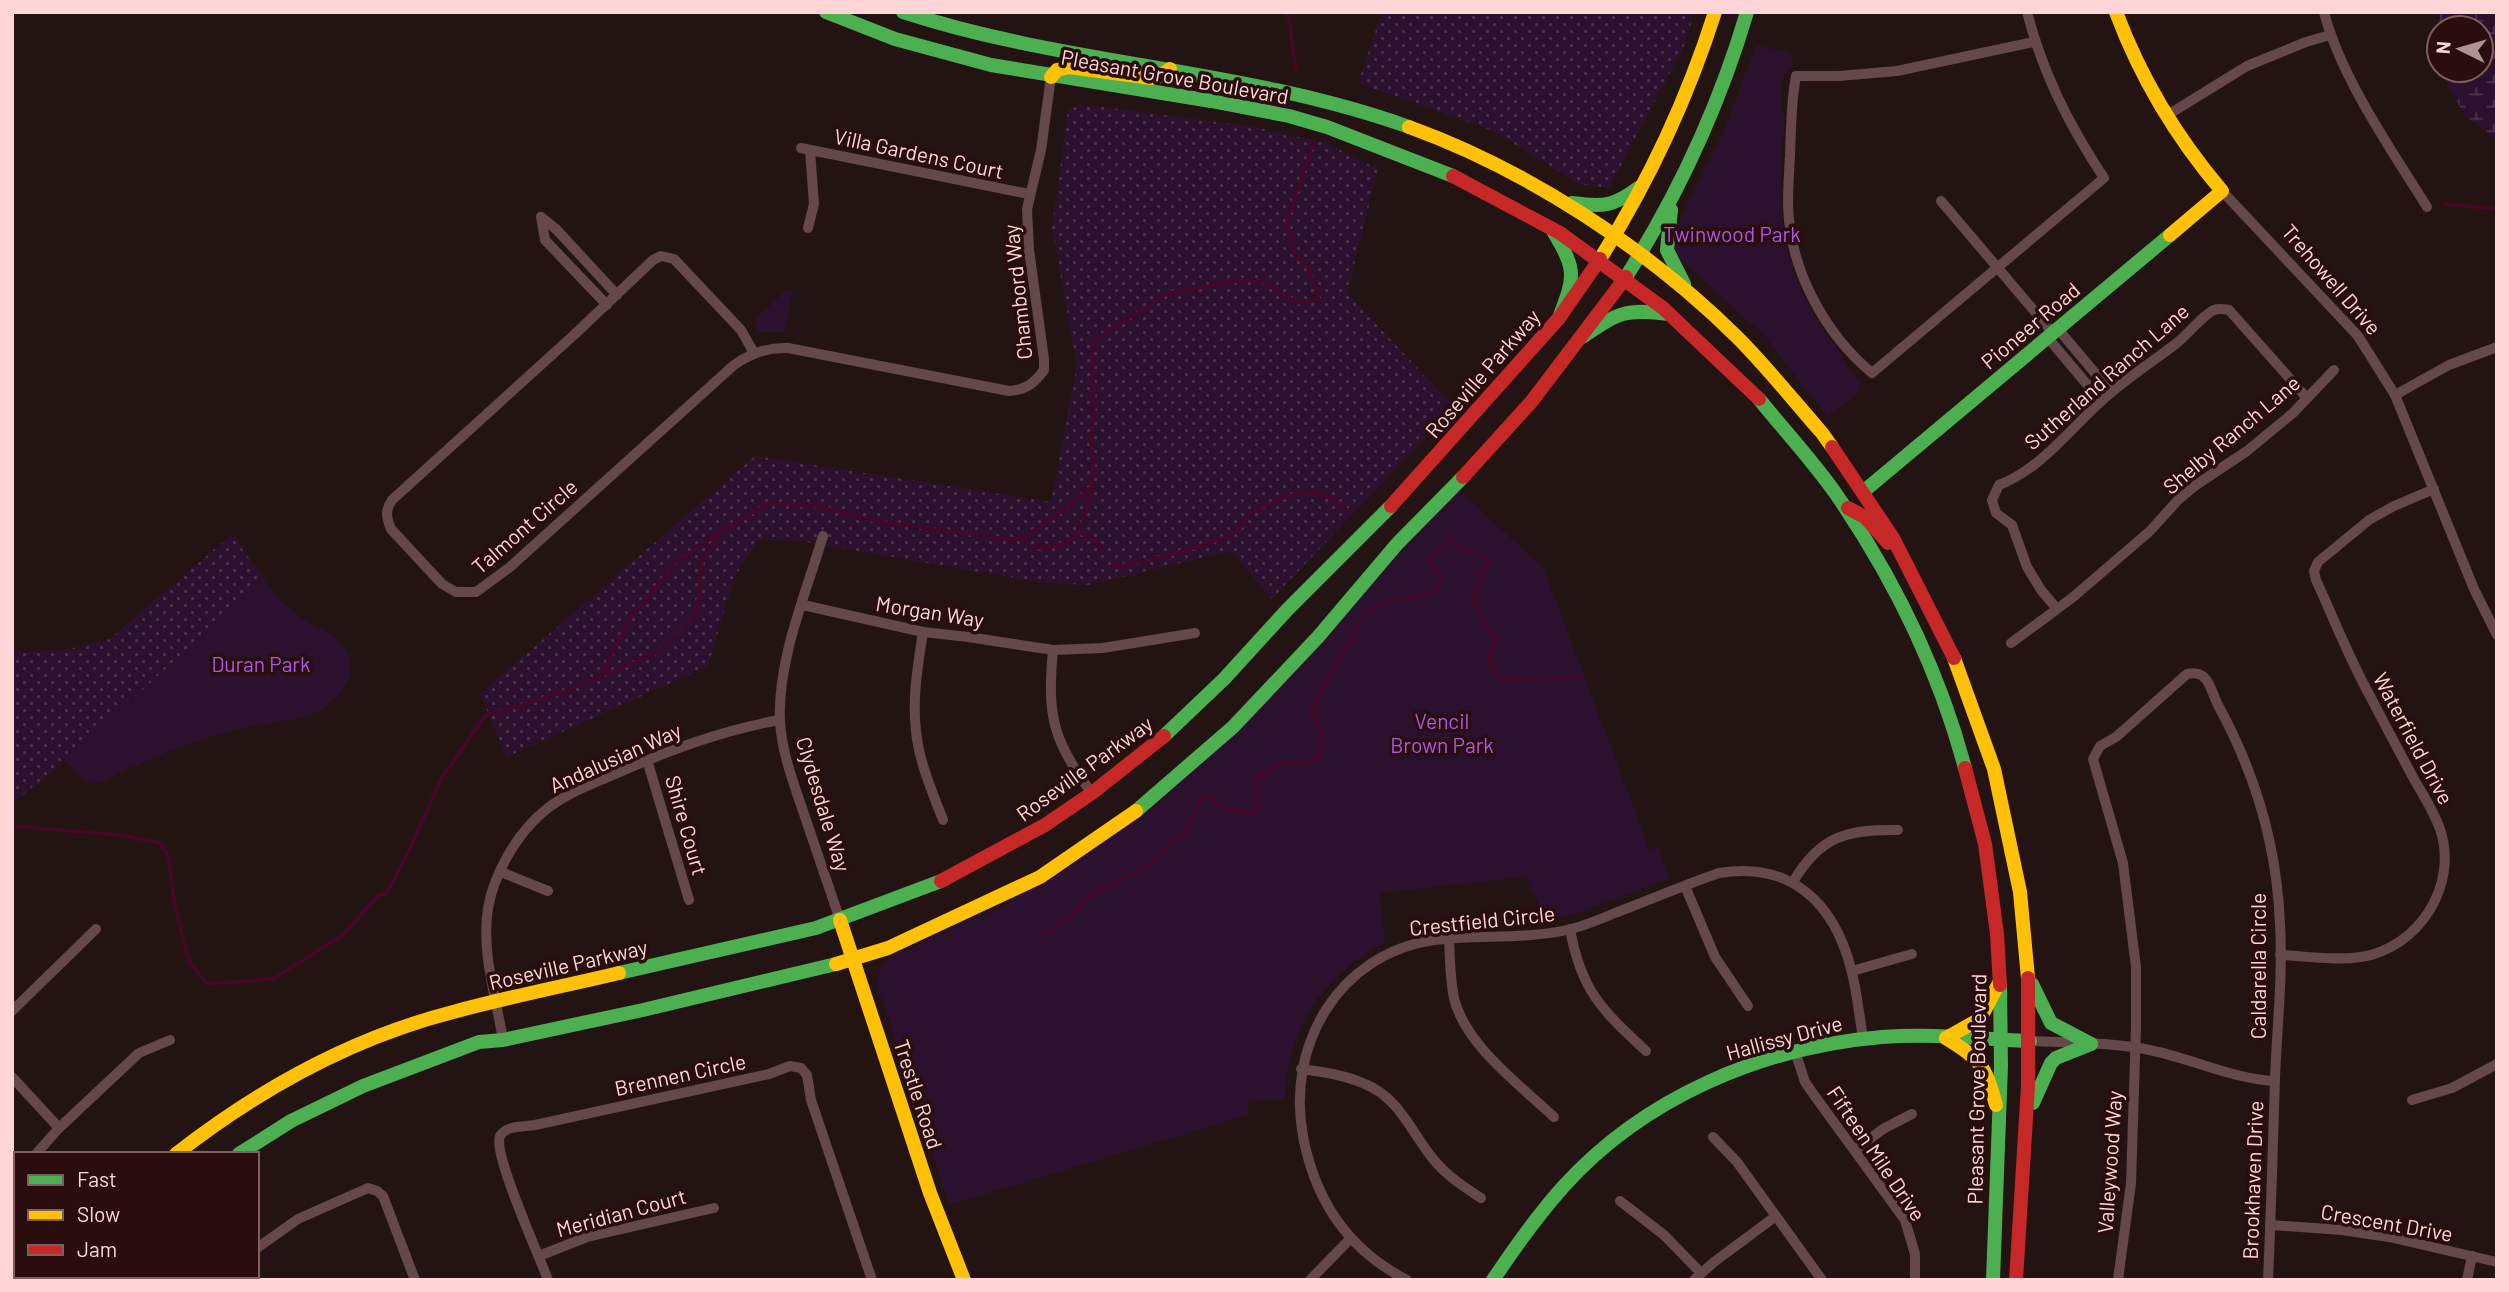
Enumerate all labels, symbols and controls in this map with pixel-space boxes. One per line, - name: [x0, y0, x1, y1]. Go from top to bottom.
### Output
- north arrow: [2425, 14, 2495, 84]
- text: N: [2431, 40, 2455, 55]
- street label: Pleasant Grove Boulevard: [1059, 44, 1291, 108]
- street label: Villa Gardens Court: [832, 123, 1006, 183]
- street label: Trehowell Drive: [2277, 219, 2387, 339]
- park label: Twinwood Park: [1663, 221, 1801, 246]
- street label: Chambord Way: [997, 223, 1037, 361]
- street label: Pioneer Road: [1976, 277, 2084, 373]
- street label: Sutherland Ranch Lane: [2019, 298, 2193, 454]
- street label: Roseville Parkway: [1419, 303, 1545, 442]
- street label: Shelby Ranch Lane: [2158, 370, 2304, 498]
- street label: Talmont Circle: [466, 473, 582, 579]
- street label: Morgan Way: [874, 590, 986, 632]
- park label: Duran Park: [211, 651, 311, 676]
- street label: Waterfield Drive: [2369, 668, 2459, 808]
- park label: Vencil Brown Park: [1390, 708, 1494, 757]
- street label: Roseville Parkway: [1011, 710, 1157, 826]
- street label: Andalusian Way: [545, 717, 685, 797]
- street label: Clydesdale Way: [792, 734, 856, 875]
- street label: Shire Court: [661, 772, 713, 878]
- street label: Caldarella Circle: [2245, 893, 2270, 1039]
- street label: Crestfield Circle: [1408, 900, 1556, 940]
- street label: Roseville Parkway: [486, 934, 650, 994]
- street label: Pleasant Grove Boulevard: [1961, 973, 1991, 1205]
- street label: Hallissy Drive: [1723, 1009, 1845, 1065]
- street label: Trestle Road: [890, 1036, 948, 1152]
- street label: Brennen Circle: [612, 1048, 748, 1100]
- street label: Fifteen Mile Drive: [1823, 1081, 1931, 1225]
- street label: Valleywood Way: [2092, 1089, 2126, 1234]
- street label: Brookhaven Drive: [2237, 1100, 2267, 1260]
- legend: [14, 1152, 259, 1278]
- text: Fast: [77, 1166, 117, 1191]
- street label: Meridian Court: [553, 1183, 689, 1241]
- street label: Crescent Drive: [2319, 1198, 2455, 1246]
- text: Slow: [77, 1201, 120, 1226]
- text: Jam: [77, 1236, 117, 1261]

